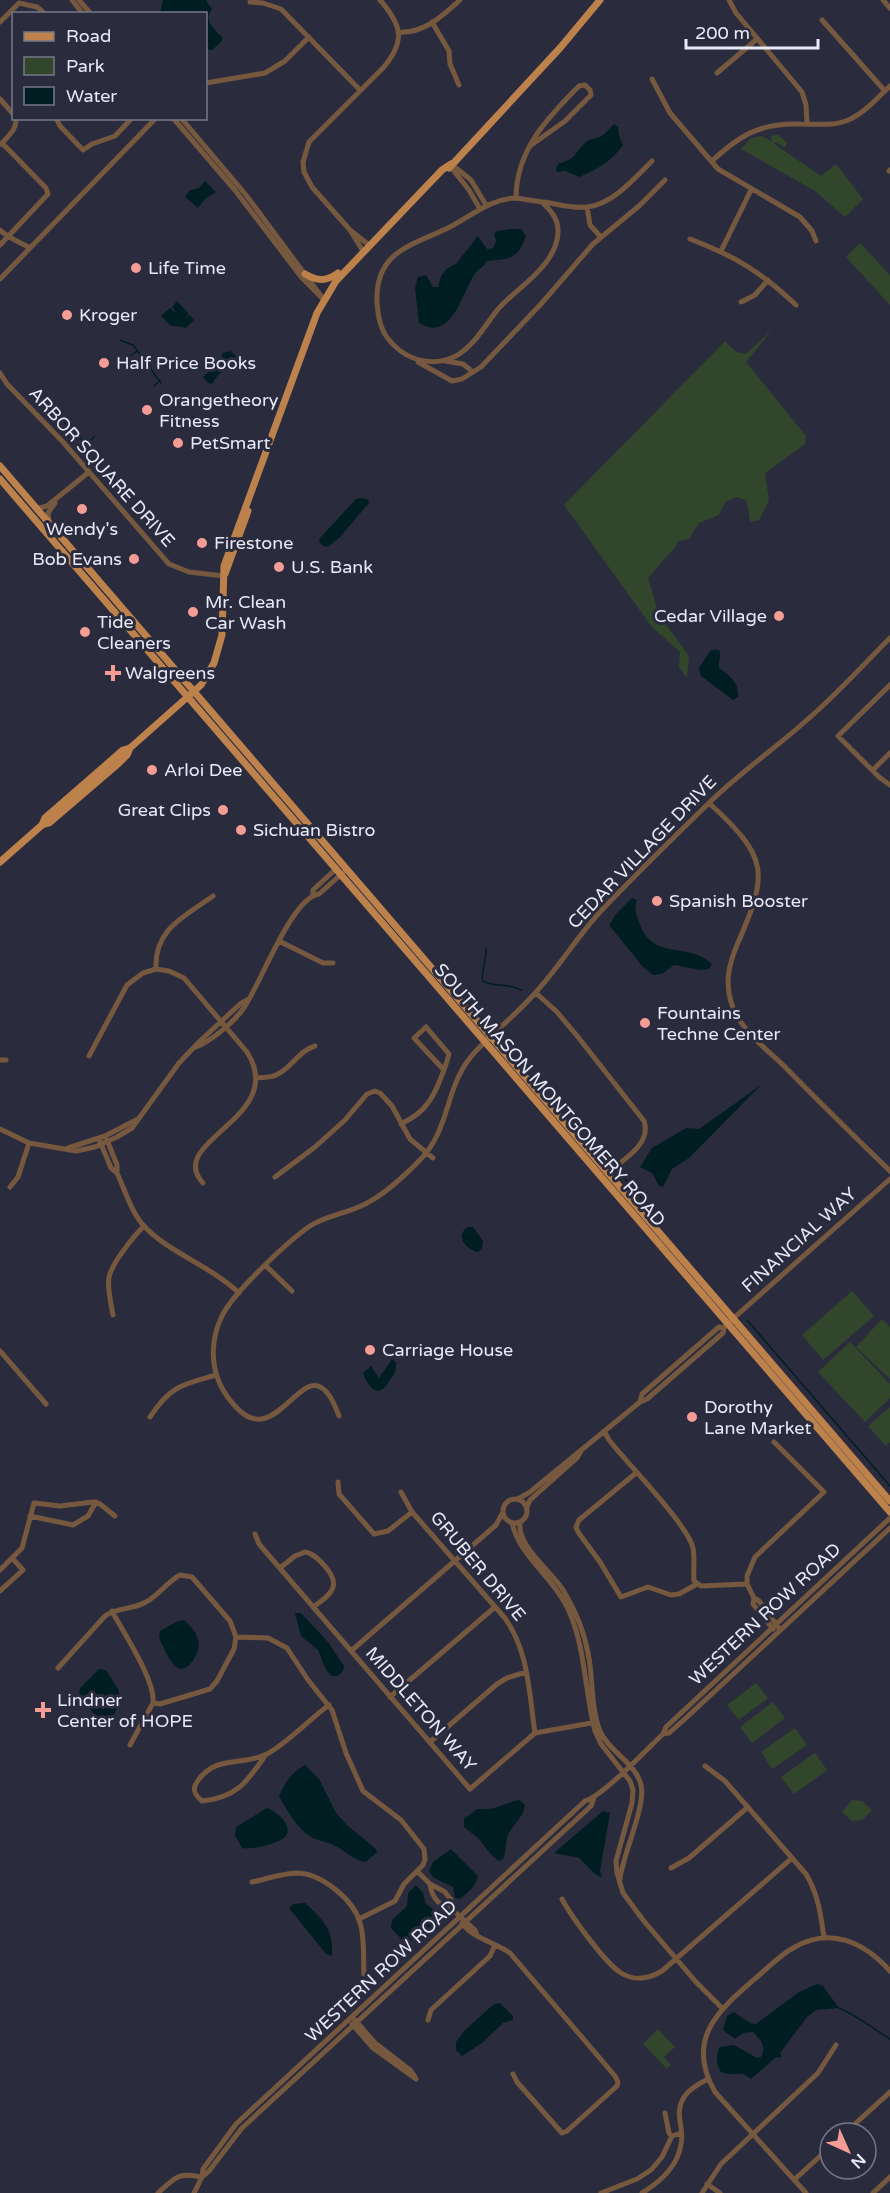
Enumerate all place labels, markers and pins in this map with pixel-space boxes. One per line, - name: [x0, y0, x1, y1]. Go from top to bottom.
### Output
- place label: Life Time: [148, 257, 226, 279]
- marker: Life Time: [129, 261, 143, 275]
- place label: Kroger: [79, 304, 137, 326]
- marker: Kroger: [60, 308, 74, 322]
- place label: Half Price Books: [116, 352, 256, 374]
- marker: Half Price Books: [97, 356, 111, 370]
- place label: Orangetheory Fitness: [159, 389, 279, 432]
- marker: Orangetheory Fitness: [140, 403, 154, 417]
- place label: PetSmart: [190, 432, 270, 454]
- marker: PetSmart: [171, 436, 185, 450]
- marker: Wendy's: [75, 502, 89, 516]
- place label: Wendy's: [46, 518, 118, 540]
- place label: Firestone: [214, 532, 293, 554]
- marker: Firestone: [195, 536, 209, 550]
- place label: Bob Evans: [32, 548, 122, 570]
- marker: Bob Evans: [127, 552, 141, 566]
- place label: U.S. Bank: [291, 556, 373, 578]
- marker: U.S. Bank: [272, 560, 286, 574]
- place label: Mr. Clean Car Wash: [205, 591, 286, 634]
- marker: Mr. Clean Car Wash: [186, 605, 200, 619]
- place label: Cedar Village: [654, 605, 767, 627]
- marker: Cedar Village: [772, 609, 786, 623]
- place label: Tide Cleaners: [97, 611, 171, 654]
- marker: Tide Cleaners: [78, 625, 92, 639]
- place label: Walgreens: [125, 662, 215, 684]
- marker: Walgreens: [106, 666, 120, 680]
- place label: Arloi Dee: [164, 759, 242, 781]
- marker: Arloi Dee: [145, 763, 159, 777]
- place label: Great Clips: [118, 799, 211, 821]
- marker: Great Clips: [216, 803, 230, 817]
- place label: Sichuan Bistro: [253, 819, 375, 841]
- marker: Sichuan Bistro: [234, 823, 248, 837]
- place label: Spanish Booster: [669, 890, 808, 912]
- marker: Spanish Booster: [650, 894, 664, 908]
- place label: Fountains Techne Center: [657, 1002, 780, 1045]
- marker: Fountains Techne Center: [638, 1016, 652, 1030]
- place label: Carriage House: [382, 1339, 513, 1361]
- marker: Carriage House: [363, 1343, 377, 1357]
- place label: Dorothy Lane Market: [704, 1396, 812, 1439]
- marker: Dorothy Lane Market: [685, 1410, 699, 1424]
- place label: Lindner Center of HOPE: [57, 1689, 193, 1732]
- marker: Lindner Center of HOPE: [34, 1701, 52, 1719]

